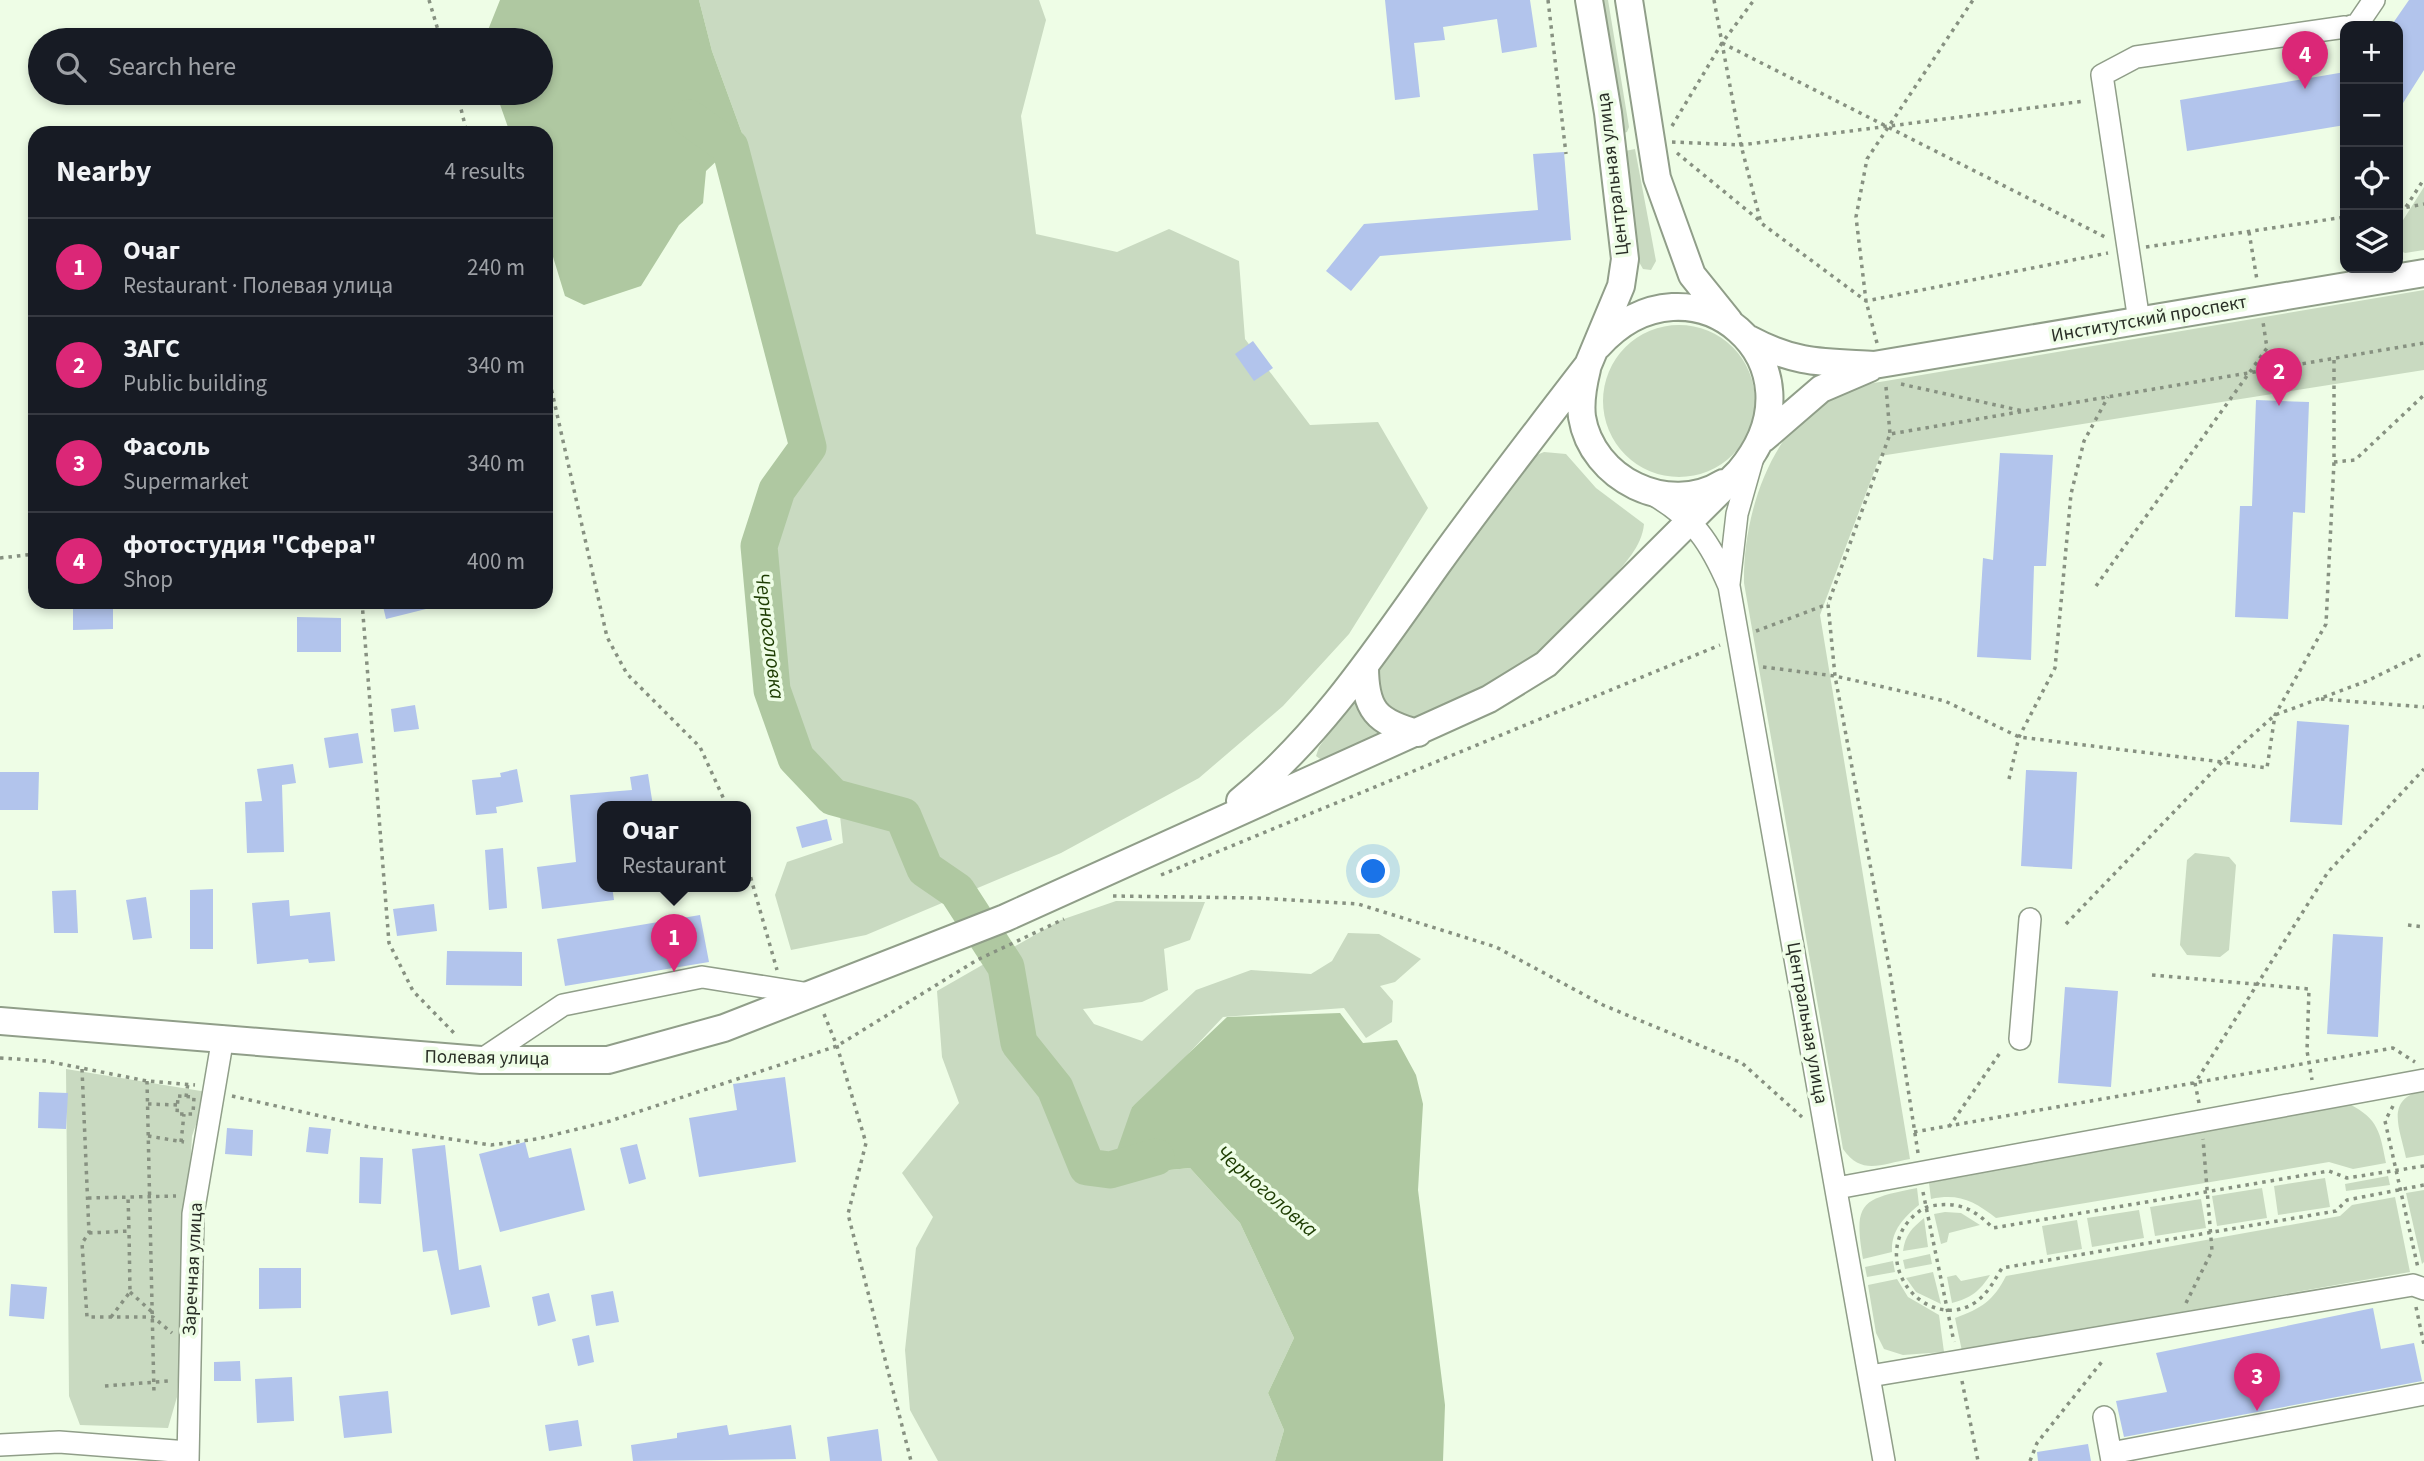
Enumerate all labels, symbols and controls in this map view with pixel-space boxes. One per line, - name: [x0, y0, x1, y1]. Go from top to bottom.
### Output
- map controls: [2340, 21, 2403, 273]
- button: +: [2340, 21, 2403, 84]
- search box: [28, 28, 553, 105]
- pin: 4: [2282, 31, 2328, 89]
- icon: search: [52, 48, 90, 86]
- text: Search here: [108, 48, 236, 85]
- button: −: [2340, 84, 2403, 147]
- street label: Центральная улица: [1590, 91, 1636, 257]
- button: locate: [2340, 147, 2403, 210]
- text: Nearby: [56, 150, 151, 193]
- text: 4 results: [445, 155, 525, 188]
- button: layers: [2340, 210, 2403, 273]
- text: Очаг: [123, 232, 180, 269]
- text: 1: [73, 251, 85, 284]
- text: 240 m: [467, 251, 525, 284]
- text: Restaurant · Полевая улица: [123, 269, 393, 302]
- street label: Институтский проспект: [2049, 288, 2249, 350]
- text: ЗАГС: [123, 330, 180, 367]
- pin: 2: [2256, 348, 2302, 406]
- text: 2: [73, 349, 85, 382]
- text: 340 m: [467, 349, 525, 382]
- text: Public building: [123, 367, 267, 400]
- text: Фасоль: [123, 428, 210, 465]
- text: 3: [73, 447, 85, 480]
- text: 340 m: [467, 447, 525, 480]
- text: Supermarket: [123, 465, 249, 498]
- text: фотостудия "Сфера": [123, 526, 376, 563]
- text: 4: [73, 545, 85, 578]
- text: 400 m: [467, 545, 525, 578]
- text: Shop: [123, 563, 173, 596]
- water label: Черноголовка: [747, 571, 793, 701]
- popup: [597, 801, 751, 892]
- text: Очаг: [622, 812, 679, 849]
- text: Restaurant: [622, 849, 726, 882]
- your location: [1356, 854, 1390, 888]
- pin: 1: [651, 914, 697, 972]
- street label: Центральная улица: [1779, 940, 1835, 1106]
- street label: Полевая улица: [424, 1043, 550, 1073]
- water label: Черноголовка: [1209, 1138, 1325, 1244]
- street label: Заречная улица: [176, 1202, 210, 1336]
- pin: 3: [2234, 1353, 2280, 1411]

